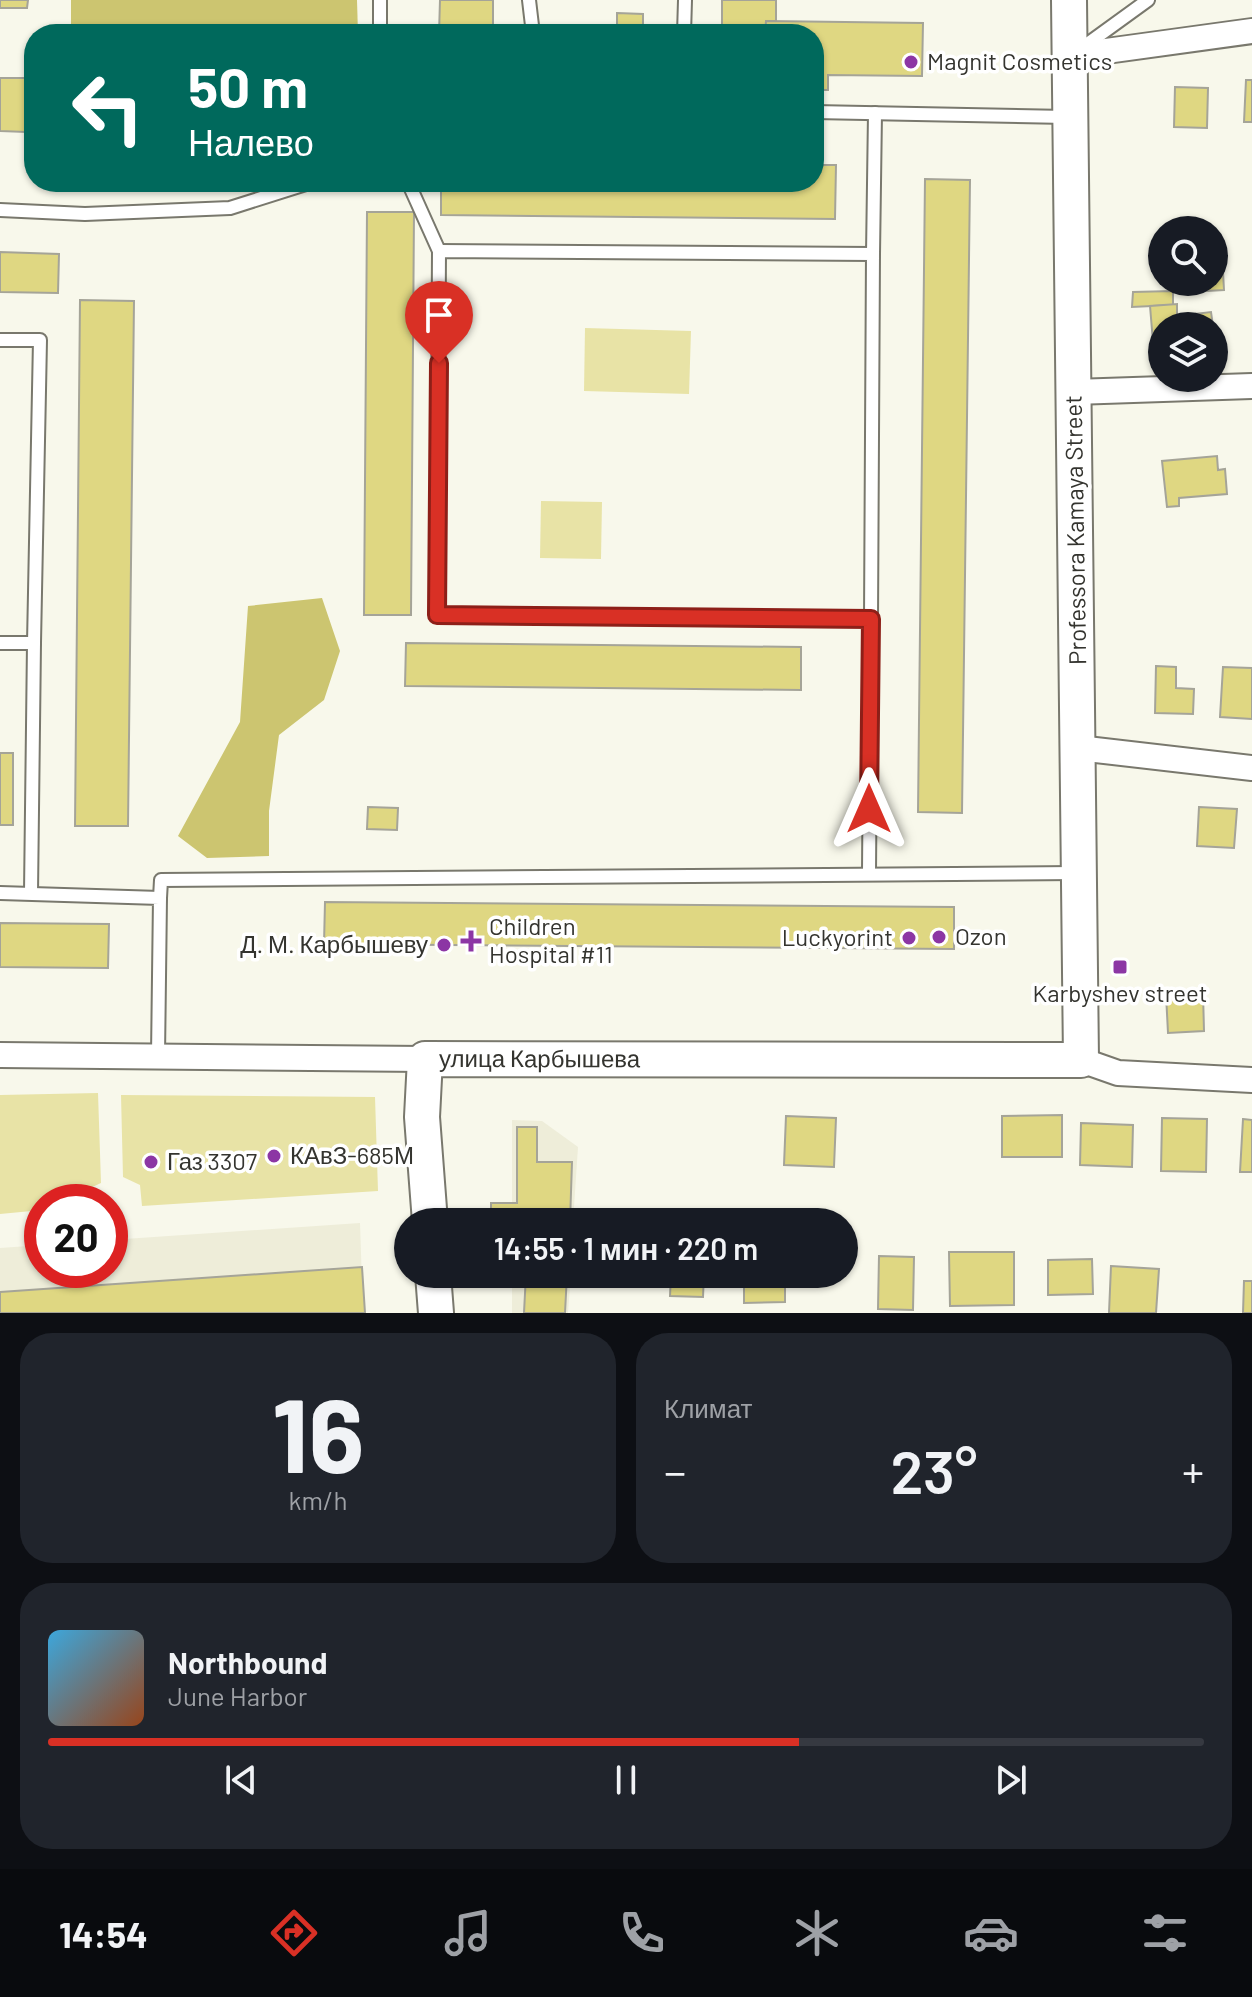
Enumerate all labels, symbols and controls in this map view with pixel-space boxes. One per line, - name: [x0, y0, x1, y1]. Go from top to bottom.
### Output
- place label: Magnit Cosmetics: [927, 46, 1112, 75]
- text: 50 m: [188, 52, 308, 119]
- marker: Magnit Cosmetics: [902, 53, 920, 71]
- icon: left: [56, 56, 160, 160]
- text: Налево: [188, 120, 314, 163]
- map controls: [1148, 216, 1228, 392]
- button: search: [1148, 216, 1228, 296]
- pin: [405, 281, 473, 363]
- icon: arrive: [417, 293, 461, 337]
- button: layers: [1148, 312, 1228, 392]
- street label: Professora Kamaya Street: [1058, 395, 1091, 665]
- position arrow: [827, 767, 911, 851]
- place label: Children Hospital #11: [489, 911, 613, 968]
- place label: Ozon: [955, 921, 1007, 950]
- place label: Luckyorint: [782, 922, 893, 951]
- marker: Ozon: [930, 928, 948, 946]
- place label: Д. М. Карбышеву: [240, 929, 428, 958]
- marker: Luckyorint: [900, 929, 918, 947]
- marker: Children Hospital #11: [460, 930, 482, 952]
- marker: Д. М. Карбышеву: [435, 936, 453, 954]
- marker: Karbyshev street: [1111, 958, 1129, 976]
- place label: Karbyshev street: [1033, 978, 1207, 1007]
- street label: улица Карбышева: [439, 1043, 641, 1072]
- place label: КАвЗ-685М: [290, 1140, 414, 1169]
- place label: Газ 3307: [167, 1146, 257, 1175]
- marker: КАвЗ-685М: [265, 1147, 283, 1165]
- marker: Газ 3307: [142, 1153, 160, 1171]
- speed limit sign: 20: [24, 1184, 128, 1288]
- text: 14:55 · 1 мин · 220 m: [494, 1230, 758, 1266]
- text: 16: [272, 1369, 364, 1494]
- text: Климат: [664, 1392, 753, 1423]
- text: 23°: [891, 1434, 977, 1506]
- text: −: [664, 1444, 686, 1497]
- text: +: [1182, 1444, 1204, 1497]
- text: km/h: [289, 1484, 347, 1515]
- text: Northbound: [168, 1644, 327, 1680]
- text: June Harbor: [168, 1680, 307, 1711]
- icon: previous: [219, 1758, 263, 1802]
- icon: pause: [604, 1758, 648, 1802]
- icon: next: [989, 1758, 1033, 1802]
- icon: directions: [266, 1905, 322, 1961]
- icon: music: [440, 1905, 496, 1961]
- icon: phone: [614, 1905, 670, 1961]
- icon: climate: [789, 1905, 845, 1961]
- icon: car: [963, 1905, 1019, 1961]
- icon: filters: [1137, 1905, 1193, 1961]
- text: 14:54: [59, 1912, 148, 1955]

